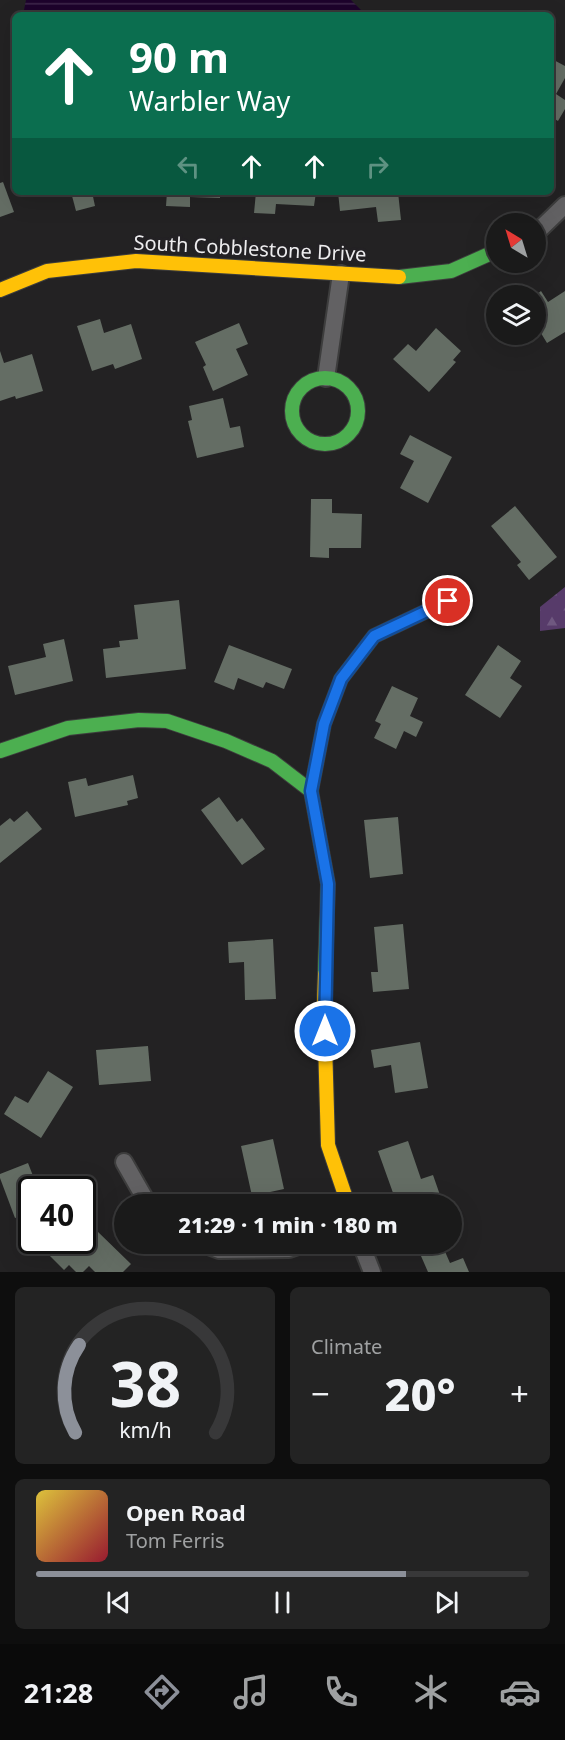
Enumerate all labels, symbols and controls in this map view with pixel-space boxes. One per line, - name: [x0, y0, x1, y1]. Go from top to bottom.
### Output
- text: 90 m: [129, 28, 229, 85]
- icon: ahead: [30, 36, 108, 114]
- text: Warbler Way: [129, 82, 290, 119]
- icon: left: [172, 150, 205, 183]
- icon: ahead: [235, 150, 268, 183]
- icon: ahead: [298, 150, 331, 183]
- icon: right: [361, 150, 394, 183]
- north arrow: [486, 213, 546, 273]
- map controls: [486, 213, 546, 345]
- street label: South Cobblestone Drive: [133, 228, 367, 268]
- button: layers: [486, 285, 546, 345]
- pin: [422, 575, 473, 626]
- icon: arrive: [431, 584, 464, 617]
- position arrow: [293, 999, 357, 1063]
- speed limit sign: 40: [18, 1176, 96, 1254]
- text: 21:29 · 1 min · 180 m: [178, 1209, 398, 1239]
- text: Climate: [311, 1333, 382, 1360]
- text: 38: [109, 1340, 181, 1425]
- text: 20°: [384, 1363, 456, 1424]
- text: −: [311, 1371, 330, 1416]
- text: +: [510, 1371, 529, 1416]
- text: km/h: [119, 1415, 171, 1444]
- text: Open Road: [126, 1497, 246, 1527]
- text: Tom Ferris: [126, 1527, 225, 1554]
- icon: previous: [102, 1586, 135, 1619]
- icon: pause: [266, 1586, 299, 1619]
- icon: next: [430, 1586, 463, 1619]
- icon: directions: [141, 1671, 183, 1713]
- icon: music: [230, 1671, 272, 1713]
- icon: phone: [320, 1671, 362, 1713]
- icon: climate: [410, 1671, 452, 1713]
- icon: car: [499, 1671, 541, 1713]
- text: 21:28: [24, 1674, 93, 1711]

